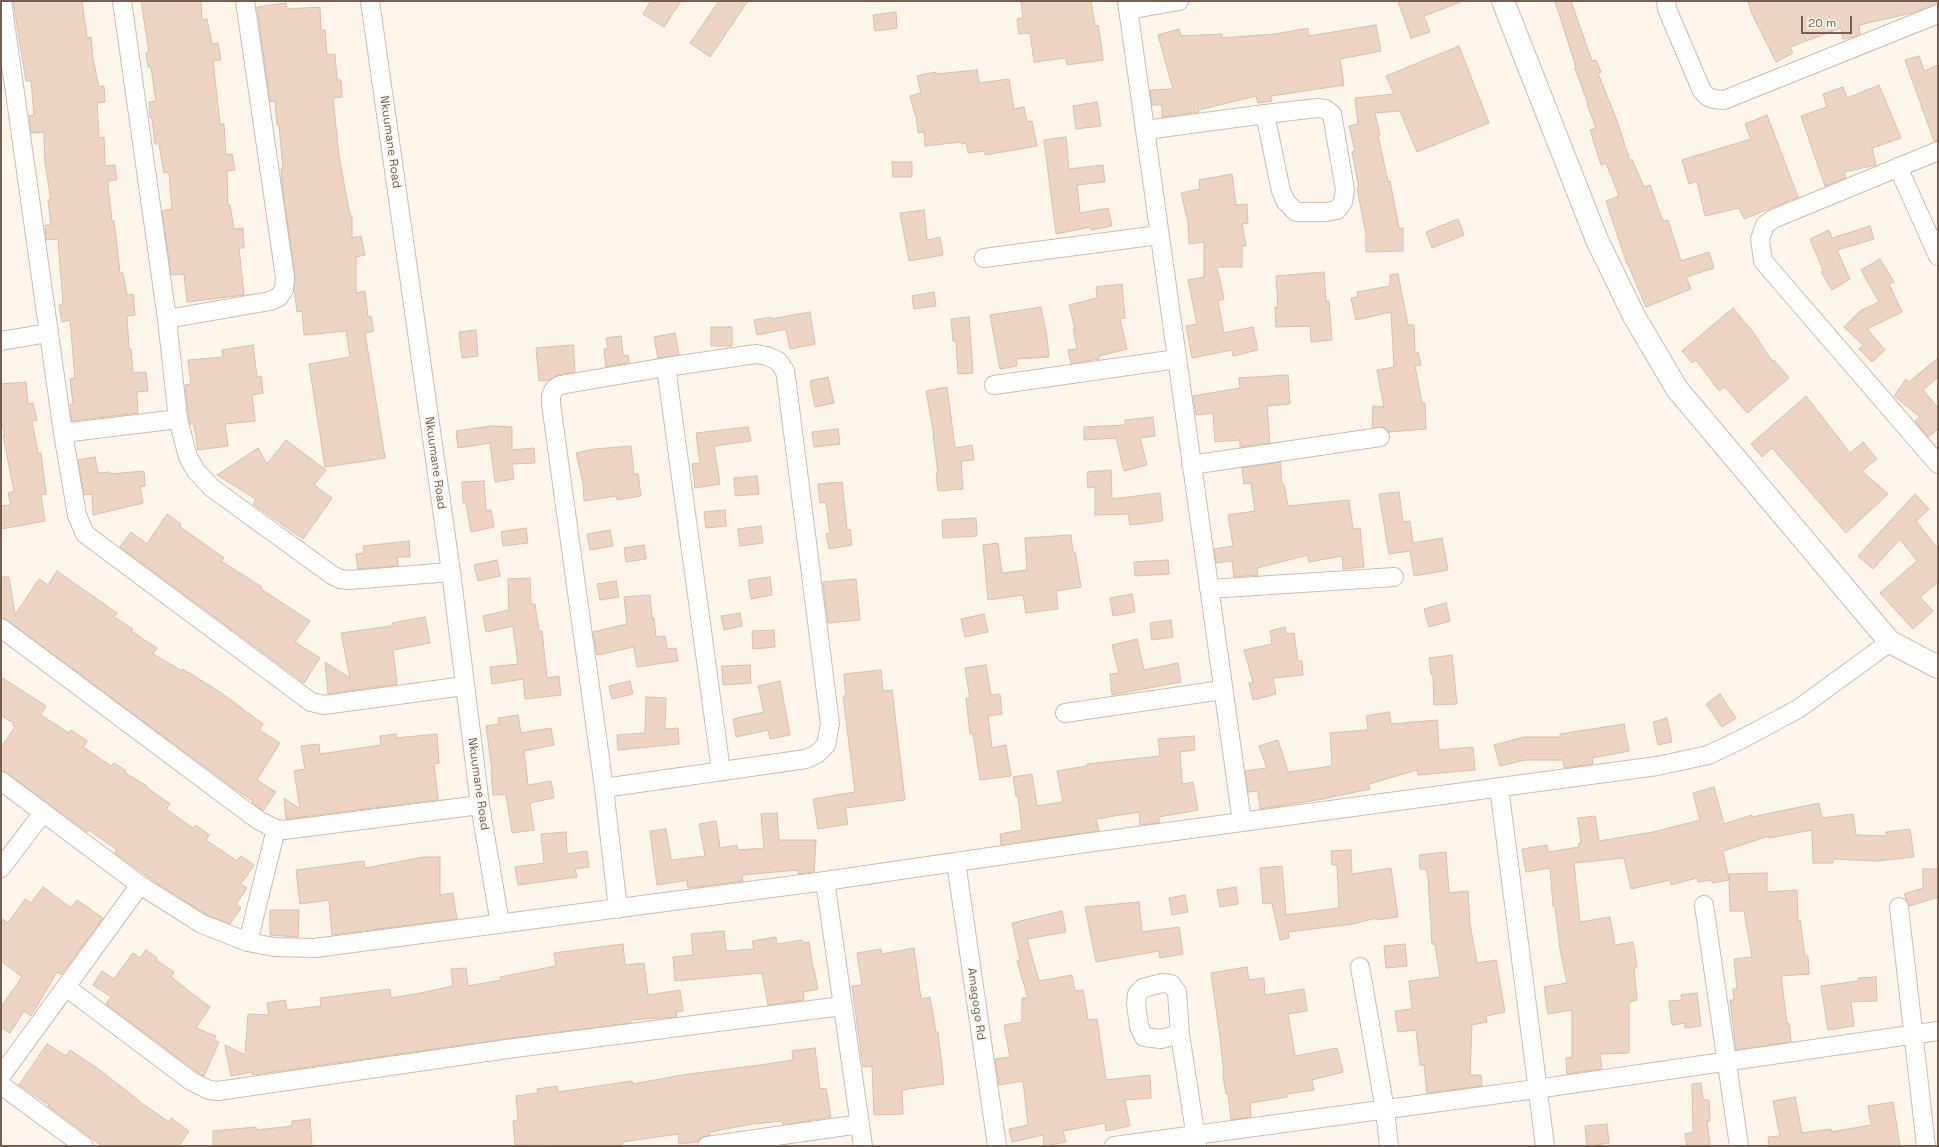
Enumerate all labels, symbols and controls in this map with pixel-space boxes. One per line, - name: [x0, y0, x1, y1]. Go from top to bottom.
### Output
- scale bar: [1803, 8, 1854, 34]
- text: 20 m: [1808, 15, 1836, 31]
- street label: Nkuumane Road: [376, 95, 404, 189]
- street label: Nkuumane Road: [421, 416, 449, 510]
- street label: Nkuumane Road: [464, 737, 492, 831]
- street label: Amagogo Rd: [964, 967, 988, 1041]

